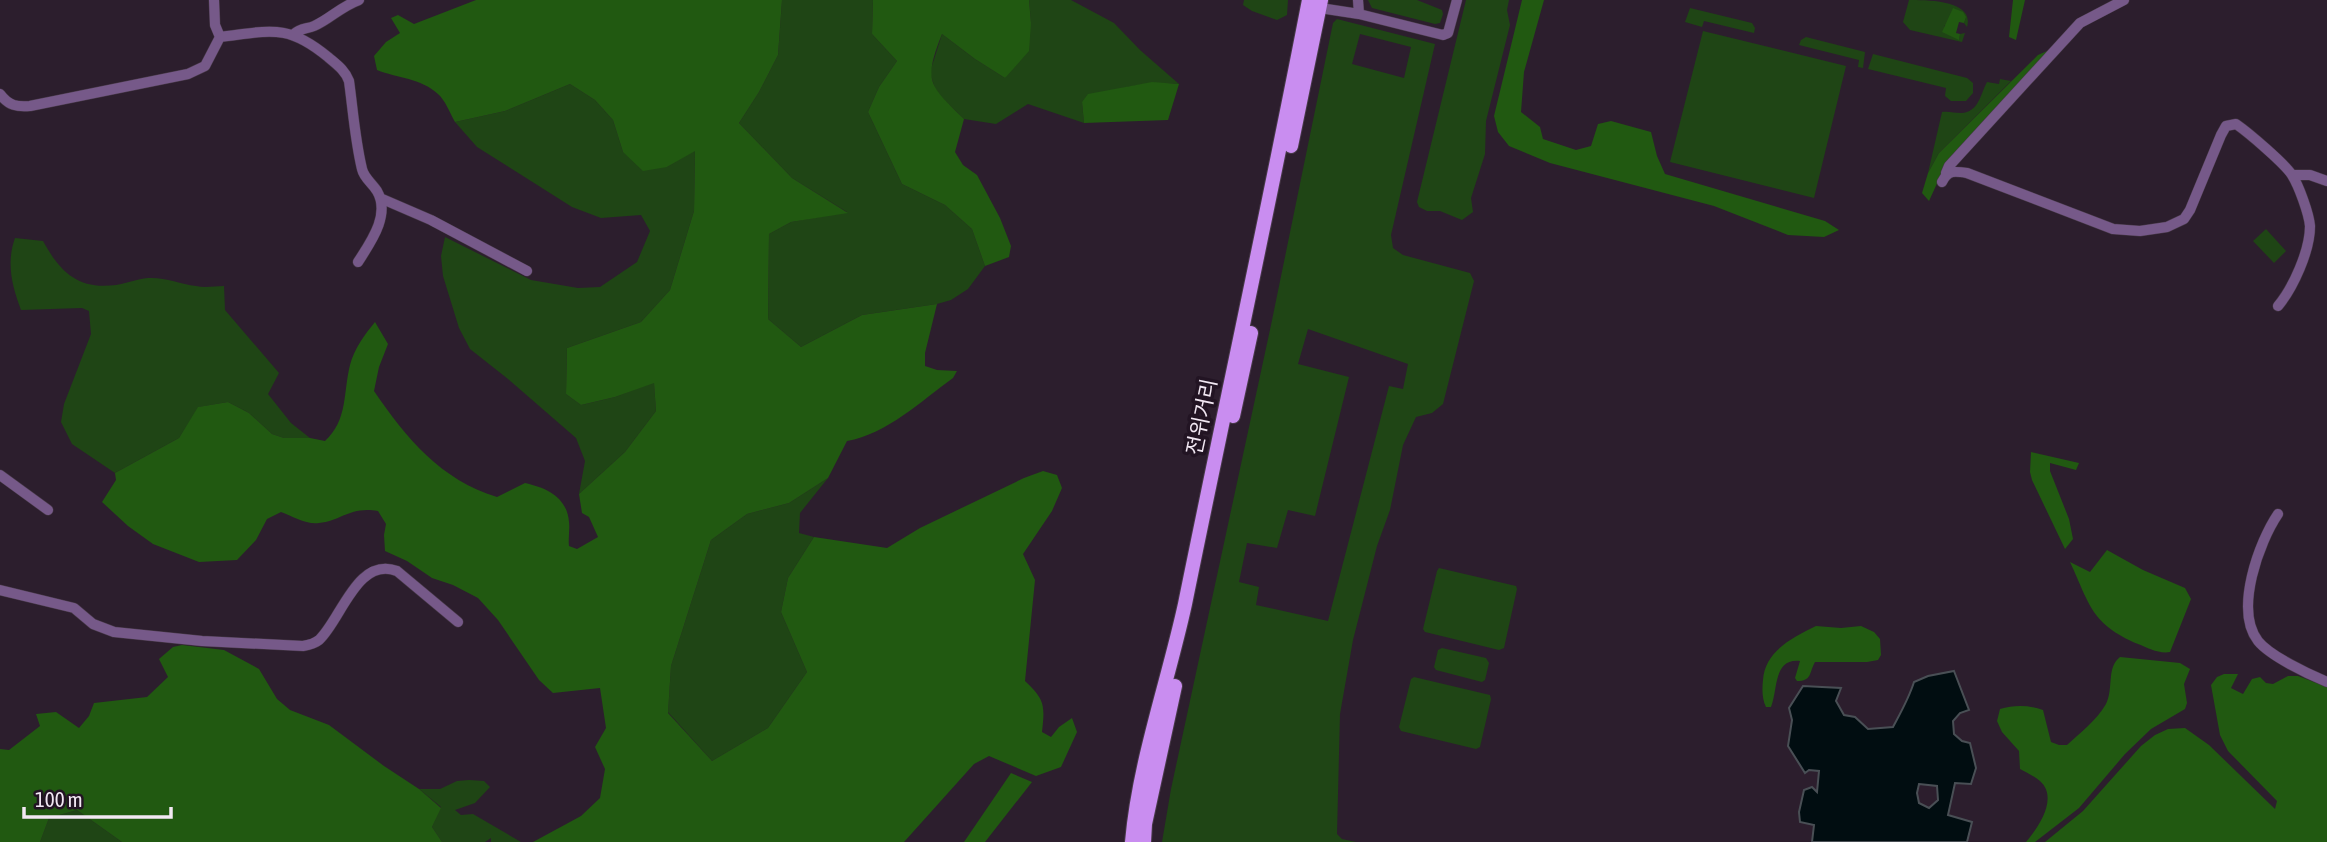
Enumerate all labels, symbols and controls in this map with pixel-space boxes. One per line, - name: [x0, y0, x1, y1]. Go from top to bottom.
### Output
- street label: 전위거리: [1181, 377, 1221, 457]
- scale bar: [24, 776, 172, 820]
- text: 100 m: [35, 787, 83, 811]

